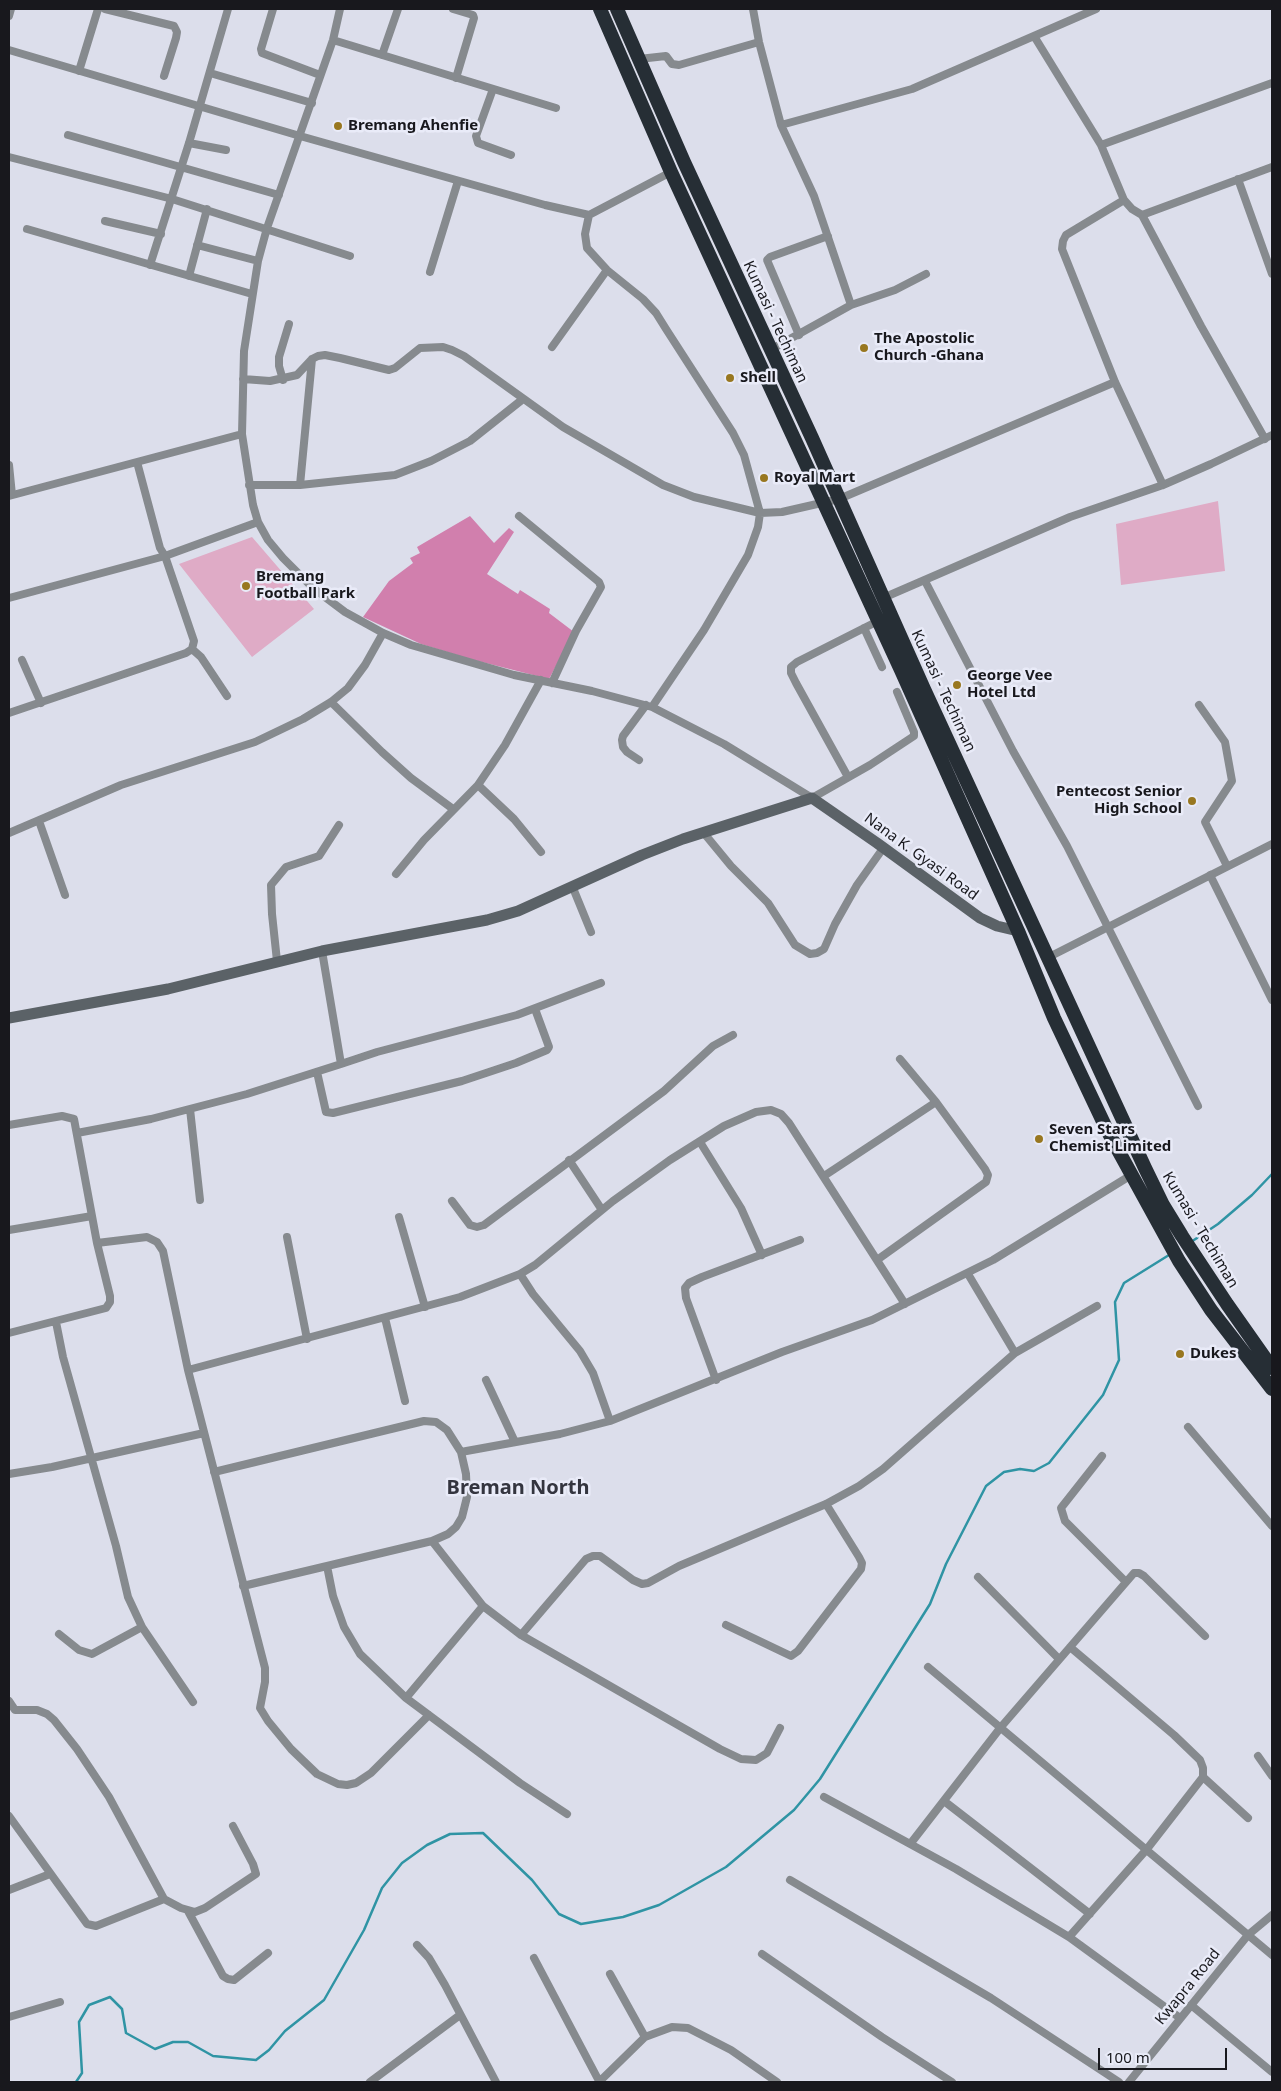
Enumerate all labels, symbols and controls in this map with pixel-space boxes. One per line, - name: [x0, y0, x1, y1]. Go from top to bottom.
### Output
- place label: Bremang Ahenfie: [348, 117, 478, 135]
- marker: Bremang Ahenfie: [332, 120, 344, 132]
- street label: Kumasi - Techiman: [739, 258, 811, 386]
- place label: The Apostolic Church -Ghana: [874, 330, 984, 365]
- marker: The Apostolic Church -Ghana: [858, 342, 870, 354]
- place label: Shell: [740, 369, 776, 387]
- marker: Shell: [724, 372, 736, 384]
- place label: Royal Mart: [774, 469, 855, 487]
- marker: Royal Mart: [758, 472, 770, 484]
- place label: Bremang Football Park: [256, 568, 355, 603]
- marker: Bremang Football Park: [240, 580, 252, 592]
- street label: Kumasi - Techiman: [907, 627, 979, 755]
- place label: George Vee Hotel Ltd: [967, 667, 1052, 702]
- marker: George Vee Hotel Ltd: [951, 679, 963, 691]
- place label: Pentecost Senior High School: [1056, 783, 1182, 818]
- marker: Pentecost Senior High School: [1186, 795, 1198, 807]
- street label: Nana K. Gyasi Road: [860, 810, 982, 904]
- place label: Seven Stars Chemist Limited: [1049, 1121, 1171, 1156]
- marker: Seven Stars Chemist Limited: [1033, 1133, 1045, 1145]
- street label: Kumasi - Techiman: [1158, 1169, 1242, 1291]
- place label: Dukes: [1190, 1345, 1237, 1363]
- marker: Dukes: [1174, 1348, 1186, 1360]
- district label: Breman North: [447, 1476, 589, 1500]
- street label: Kwapra Road: [1152, 1945, 1224, 2029]
- scale bar: [1101, 2038, 1230, 2070]
- text: 100 m: [1106, 2047, 1150, 2067]

